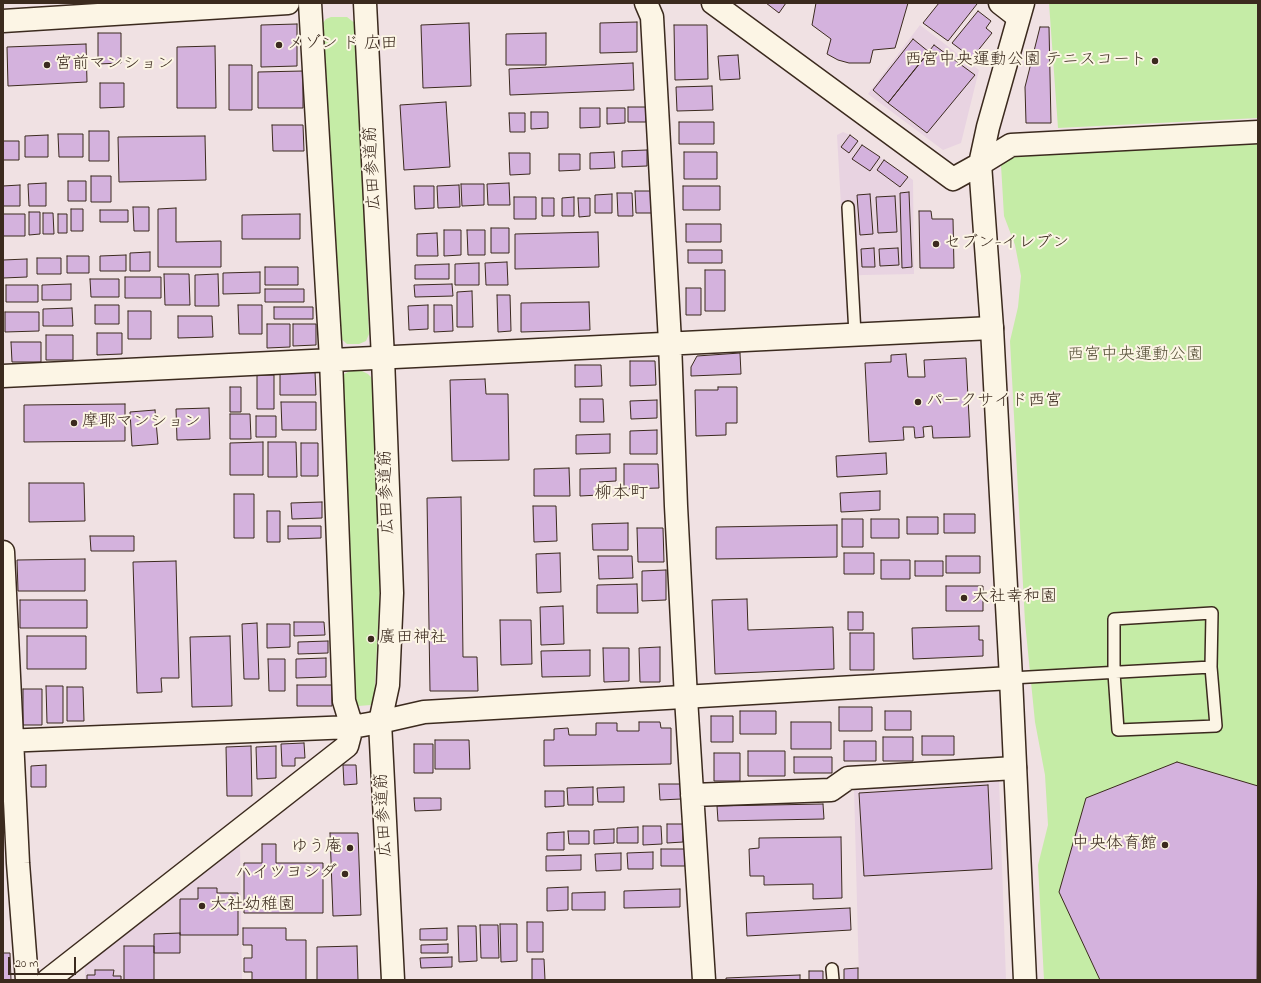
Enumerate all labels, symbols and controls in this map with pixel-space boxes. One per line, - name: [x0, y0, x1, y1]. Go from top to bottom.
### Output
- place label: メゾン ド 広田: [287, 35, 397, 55]
- marker: メゾン ド 広田: [274, 40, 284, 50]
- place label: 西宮中央運動公園 テニスコート: [905, 51, 1147, 71]
- place label: 宮前マンション: [55, 55, 174, 75]
- marker: 西宮中央運動公園 テニスコート: [1150, 56, 1160, 66]
- marker: 宮前マンション: [42, 60, 52, 70]
- street label: 広田参道筋: [362, 125, 386, 211]
- place label: セブン-イレブン: [944, 234, 1069, 254]
- marker: セブン-イレブン: [931, 239, 941, 249]
- park label: 西宮中央運動公園: [1067, 346, 1203, 366]
- place label: パークサイド西宮: [926, 392, 1062, 412]
- marker: パークサイド西宮: [913, 397, 923, 407]
- place label: 摩耶マンション: [82, 413, 201, 433]
- marker: 摩耶マンション: [69, 418, 79, 428]
- street label: 広田参道筋: [376, 449, 400, 535]
- district label: 柳本町: [594, 484, 648, 506]
- place label: 大社幸和園: [972, 588, 1057, 608]
- marker: 大社幸和園: [959, 593, 969, 603]
- place label: 廣田神社: [379, 629, 447, 649]
- marker: 廣田神社: [366, 634, 376, 644]
- street label: 広田参道筋: [373, 772, 397, 858]
- place label: 中央体育館: [1072, 835, 1157, 855]
- place label: ゆう庵: [291, 838, 342, 858]
- marker: 中央体育館: [1160, 840, 1170, 850]
- marker: ゆう庵: [345, 843, 355, 853]
- place label: ハイツヨシダ: [235, 864, 337, 884]
- marker: ハイツヨシダ: [340, 869, 350, 879]
- place label: 大社幼稚園: [210, 896, 295, 916]
- marker: 大社幼稚園: [197, 901, 207, 911]
- scale bar: [10, 949, 78, 975]
- text: 20 m: [15, 955, 38, 973]

